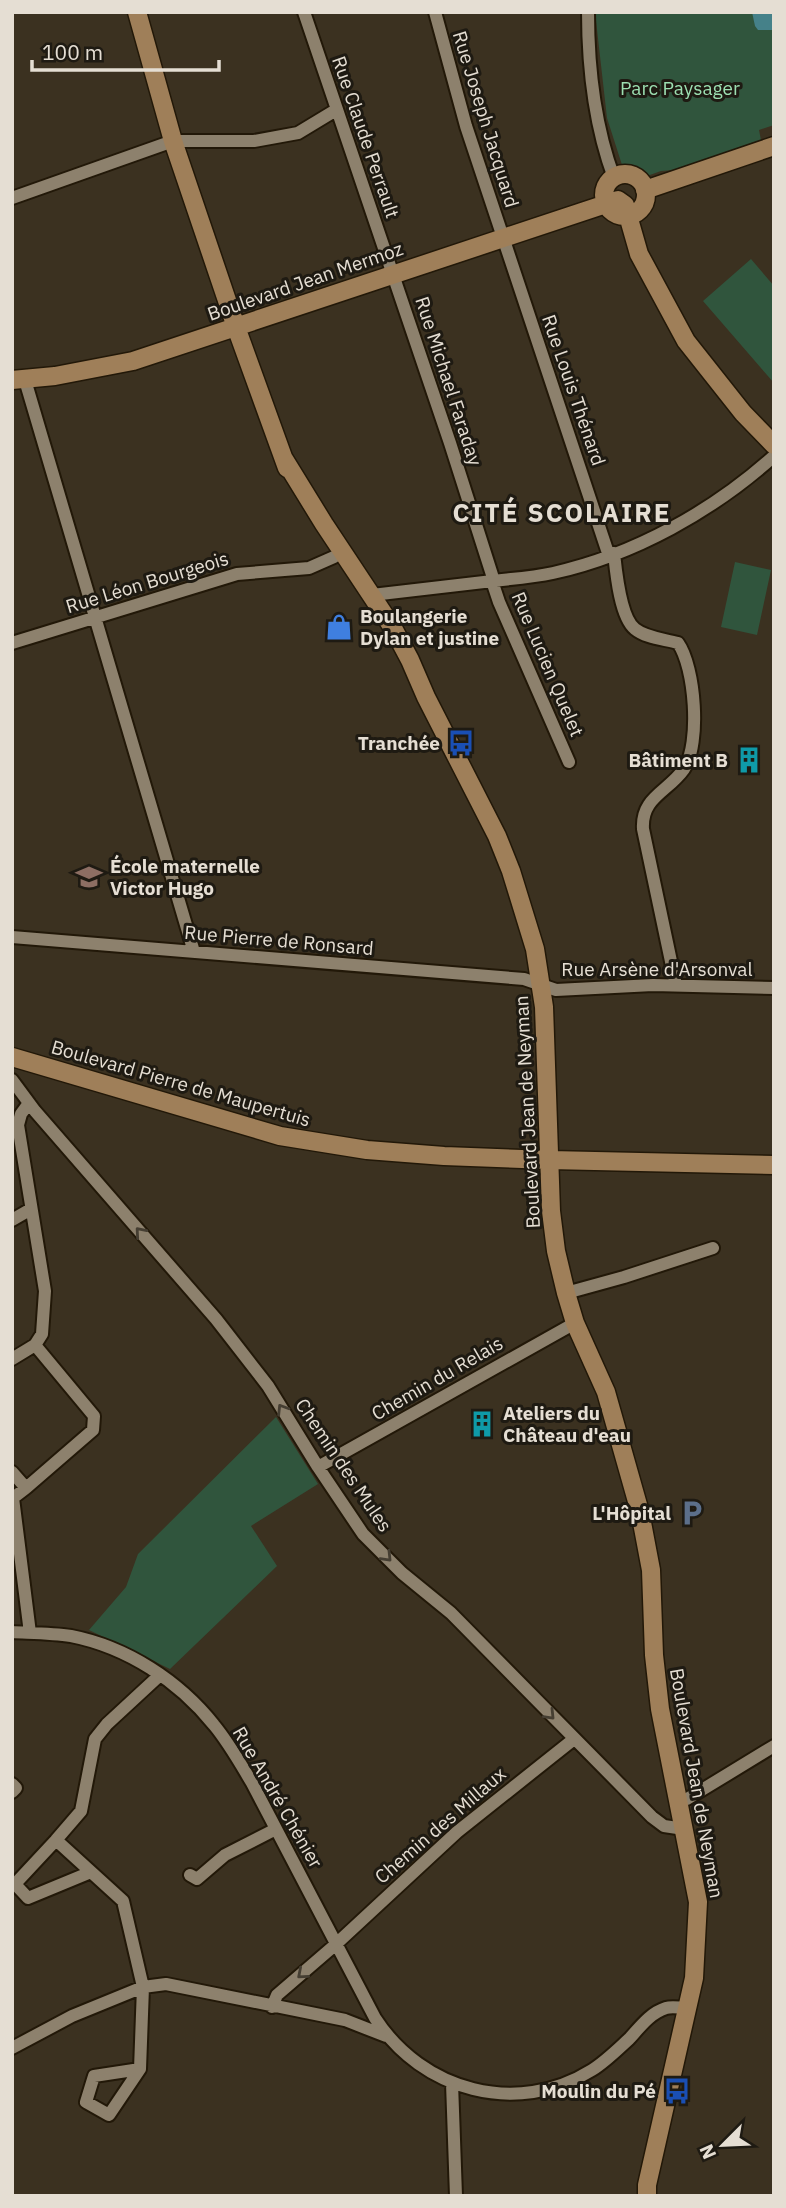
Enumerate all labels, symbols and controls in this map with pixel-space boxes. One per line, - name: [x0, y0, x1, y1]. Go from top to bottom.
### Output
- scale bar: [32, 28, 219, 72]
- street label: Rue Joseph Jacquard: [448, 28, 524, 210]
- text: 100 m: [42, 38, 103, 66]
- street label: Rue Claude Perrault: [327, 53, 405, 221]
- park label: Parc Paysager: [620, 76, 740, 100]
- street label: Boulevard Jean Mermoz: [204, 236, 406, 326]
- street label: Rue Michael Faraday: [410, 293, 488, 469]
- street label: Rue Louis Thénard: [537, 311, 611, 469]
- district label: CITÉ SCOLAIRE: [452, 495, 672, 529]
- street label: Rue Léon Bourgeois: [63, 546, 231, 618]
- street label: Rue Lucien Quelet: [507, 588, 589, 740]
- place label: Boulangerie Dylan et justine: [360, 604, 499, 650]
- shop icon: Boulangerie Dylan et justine: [324, 612, 354, 642]
- bus stop icon: Tranchée: [446, 728, 476, 758]
- place label: Tranchée: [358, 731, 440, 755]
- building icon: Bâtiment B: [734, 745, 764, 775]
- place label: Bâtiment B: [628, 748, 728, 772]
- place label: École maternelle Victor Hugo: [110, 854, 260, 900]
- school or university icon: École maternelle Victor Hugo: [74, 862, 104, 892]
- street label: Rue Pierre de Ronsard: [183, 920, 375, 960]
- street label: Rue Arsène d'Arsonval: [561, 957, 753, 981]
- street label: Boulevard Jean de Neyman: [509, 995, 545, 1229]
- street label: Boulevard Pierre de Maupertuis: [49, 1034, 313, 1132]
- one-way arrow: [136, 1227, 148, 1240]
- street label: Chemin du Relais: [367, 1331, 507, 1425]
- street label: Chemin des Mules: [290, 1394, 398, 1536]
- place label: Ateliers du Château d'eau: [503, 1401, 631, 1447]
- one-way arrow: [278, 1404, 291, 1417]
- building icon: Ateliers du Château d'eau: [467, 1409, 497, 1439]
- parking icon: L'Hôpital: [677, 1498, 707, 1528]
- place label: L'Hôpital: [592, 1501, 671, 1525]
- one-way arrow: [378, 1549, 391, 1562]
- street label: Boulevard Jean de Neyman: [665, 1666, 729, 1900]
- one-way arrow: [542, 1707, 555, 1720]
- street label: Rue André Chénier: [228, 1722, 328, 1872]
- street label: Chemin des Millaux: [370, 1761, 511, 1888]
- one-way arrow: [297, 1966, 310, 1978]
- bus stop icon: Moulin du Pé: [662, 2076, 692, 2106]
- place label: Moulin du Pé: [541, 2079, 656, 2103]
- north arrow: [688, 2110, 758, 2180]
- text: N: [694, 2141, 721, 2163]

